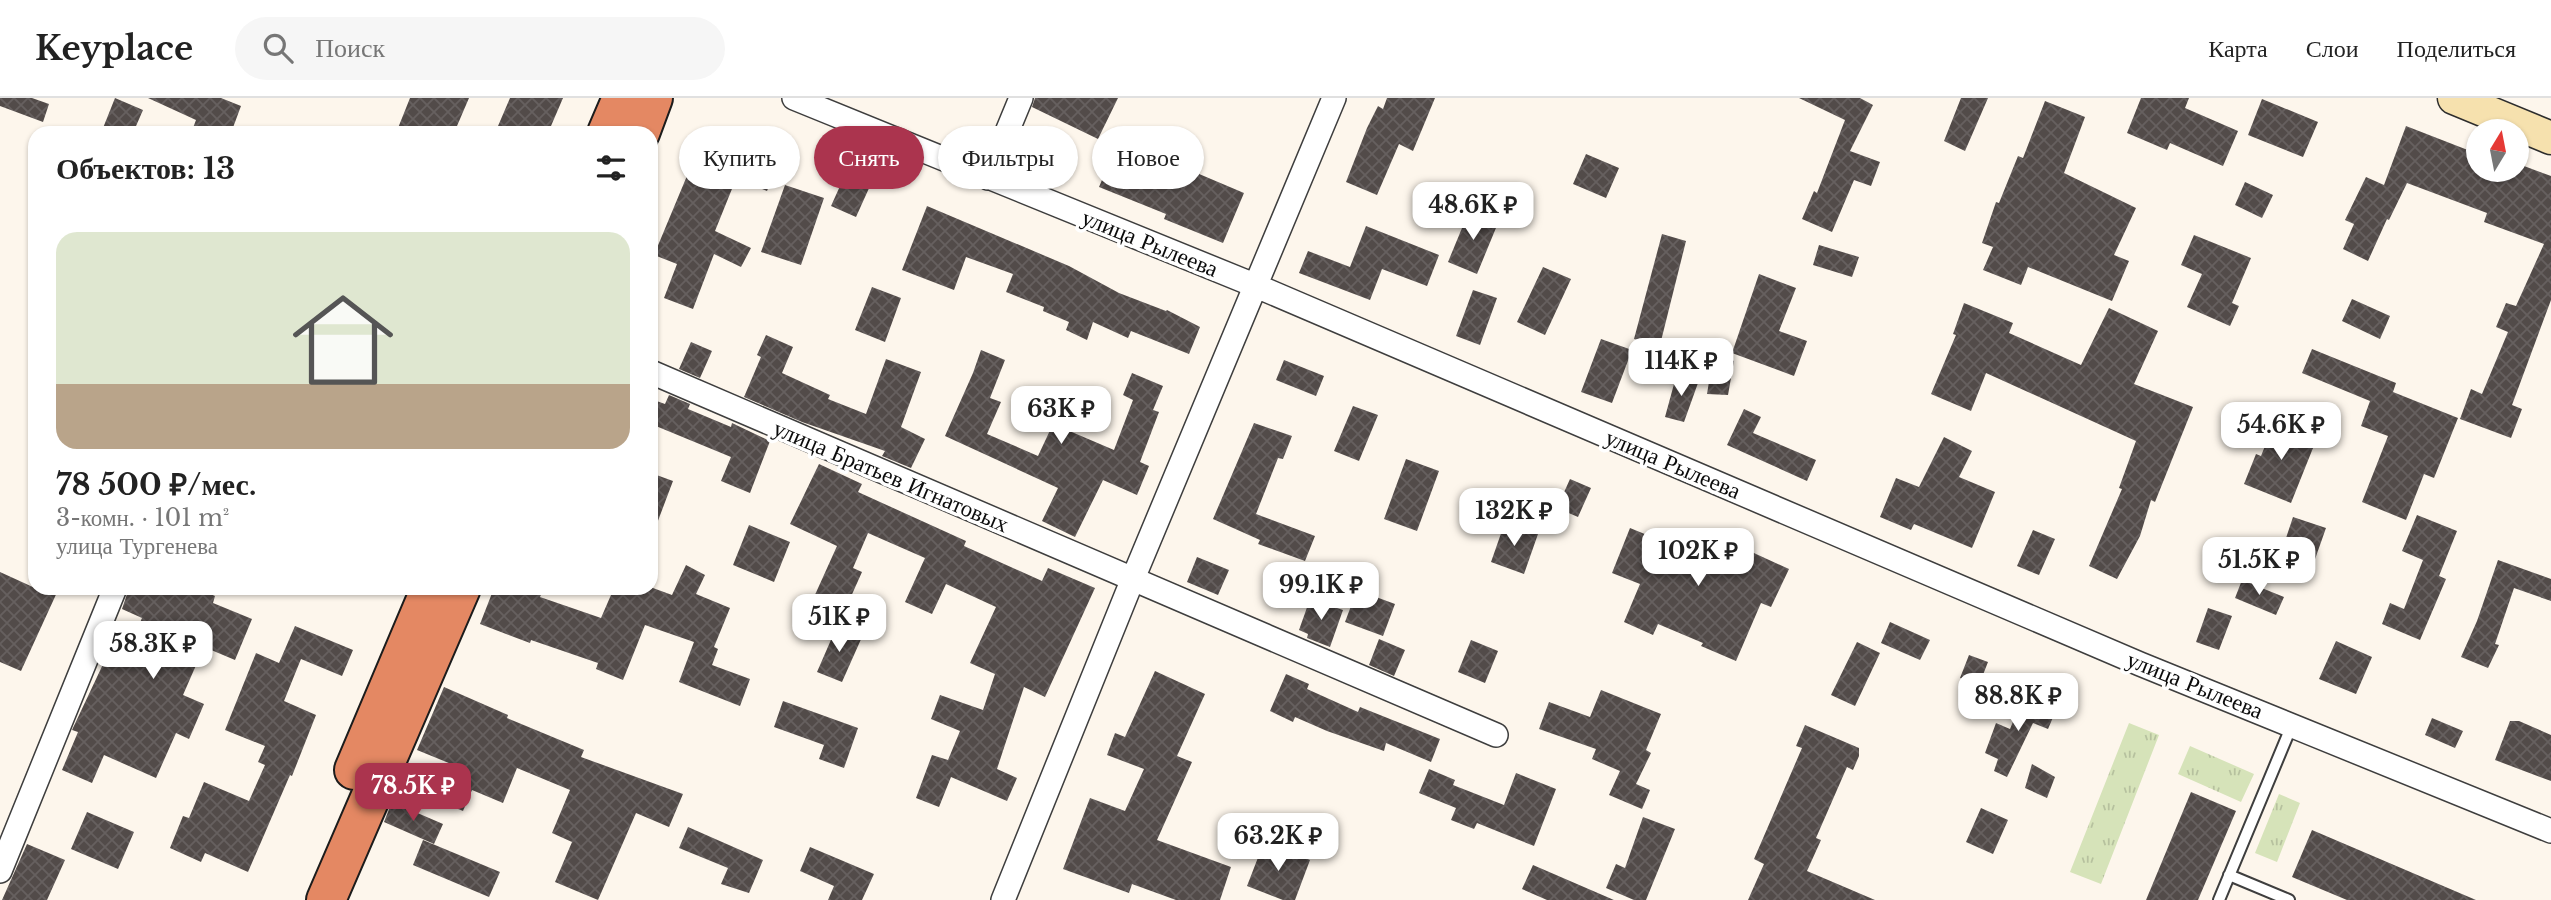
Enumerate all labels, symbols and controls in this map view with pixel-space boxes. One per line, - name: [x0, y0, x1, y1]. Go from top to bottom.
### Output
- search box: [235, 17, 725, 80]
- text: Keyplace: [35, 28, 193, 69]
- icon: search: [259, 29, 297, 67]
- text: Поиск: [315, 32, 385, 64]
- text: Карта: [2208, 34, 2268, 63]
- text: Слои: [2306, 34, 2359, 63]
- text: Поделиться: [2397, 34, 2516, 63]
- north arrow: [2466, 119, 2529, 182]
- map controls: [2466, 119, 2529, 182]
- chip: Купить: [679, 126, 800, 189]
- chip: Снять: [814, 126, 924, 189]
- chip: Фильтры: [938, 126, 1078, 189]
- chip: Новое: [1092, 126, 1204, 189]
- icon: filters: [592, 149, 630, 187]
- text: Объектов: 13: [56, 150, 235, 187]
- pin: 48.6K ₽: [1408, 183, 1538, 242]
- text: 48.6K ₽: [1429, 191, 1517, 219]
- street label: улица Рылеева: [1078, 203, 1222, 283]
- icon: home: [280, 277, 406, 403]
- pin: 114K ₽: [1624, 338, 1738, 398]
- text: 114K ₽: [1644, 347, 1718, 375]
- pin: 63K ₽: [1012, 386, 1110, 446]
- text: 63K ₽: [1027, 395, 1095, 423]
- pin: 54.6K ₽: [2216, 402, 2346, 462]
- text: 54.6K ₽: [2237, 411, 2325, 439]
- street label: улица Братьев Игнатовых: [769, 414, 1013, 538]
- street label: улица Рылеева: [1601, 423, 1745, 505]
- text: 78 500 ₽/мес.: [56, 466, 257, 503]
- pin: 132K ₽: [1457, 489, 1571, 548]
- text: 132K ₽: [1475, 497, 1553, 525]
- text: 3-комн. · 101 m²: [56, 504, 229, 532]
- pin: 102K ₽: [1641, 528, 1755, 588]
- text: улица Тургенева: [56, 532, 218, 560]
- text: 102K ₽: [1658, 537, 1738, 565]
- pin: 51.5K ₽: [2194, 538, 2324, 597]
- text: 51.5K ₽: [2218, 546, 2300, 574]
- pin: 99.1K ₽: [1256, 562, 1386, 622]
- text: 99.1K ₽: [1279, 571, 1363, 599]
- pin: 51K ₽: [790, 594, 888, 654]
- text: 51K ₽: [808, 603, 870, 631]
- pin: 58.3K ₽: [88, 622, 218, 681]
- text: 58.3K ₽: [110, 630, 196, 658]
- street label: улица Рылеева: [2123, 645, 2267, 725]
- pin: 88.8K ₽: [1953, 674, 2083, 733]
- text: 88.8K ₽: [1974, 682, 2062, 710]
- pin: 78.5K ₽: [348, 764, 478, 823]
- text: 78.5K ₽: [371, 772, 455, 800]
- pin: 63.2K ₽: [1213, 814, 1343, 873]
- text: 63.2K ₽: [1234, 822, 1323, 850]

